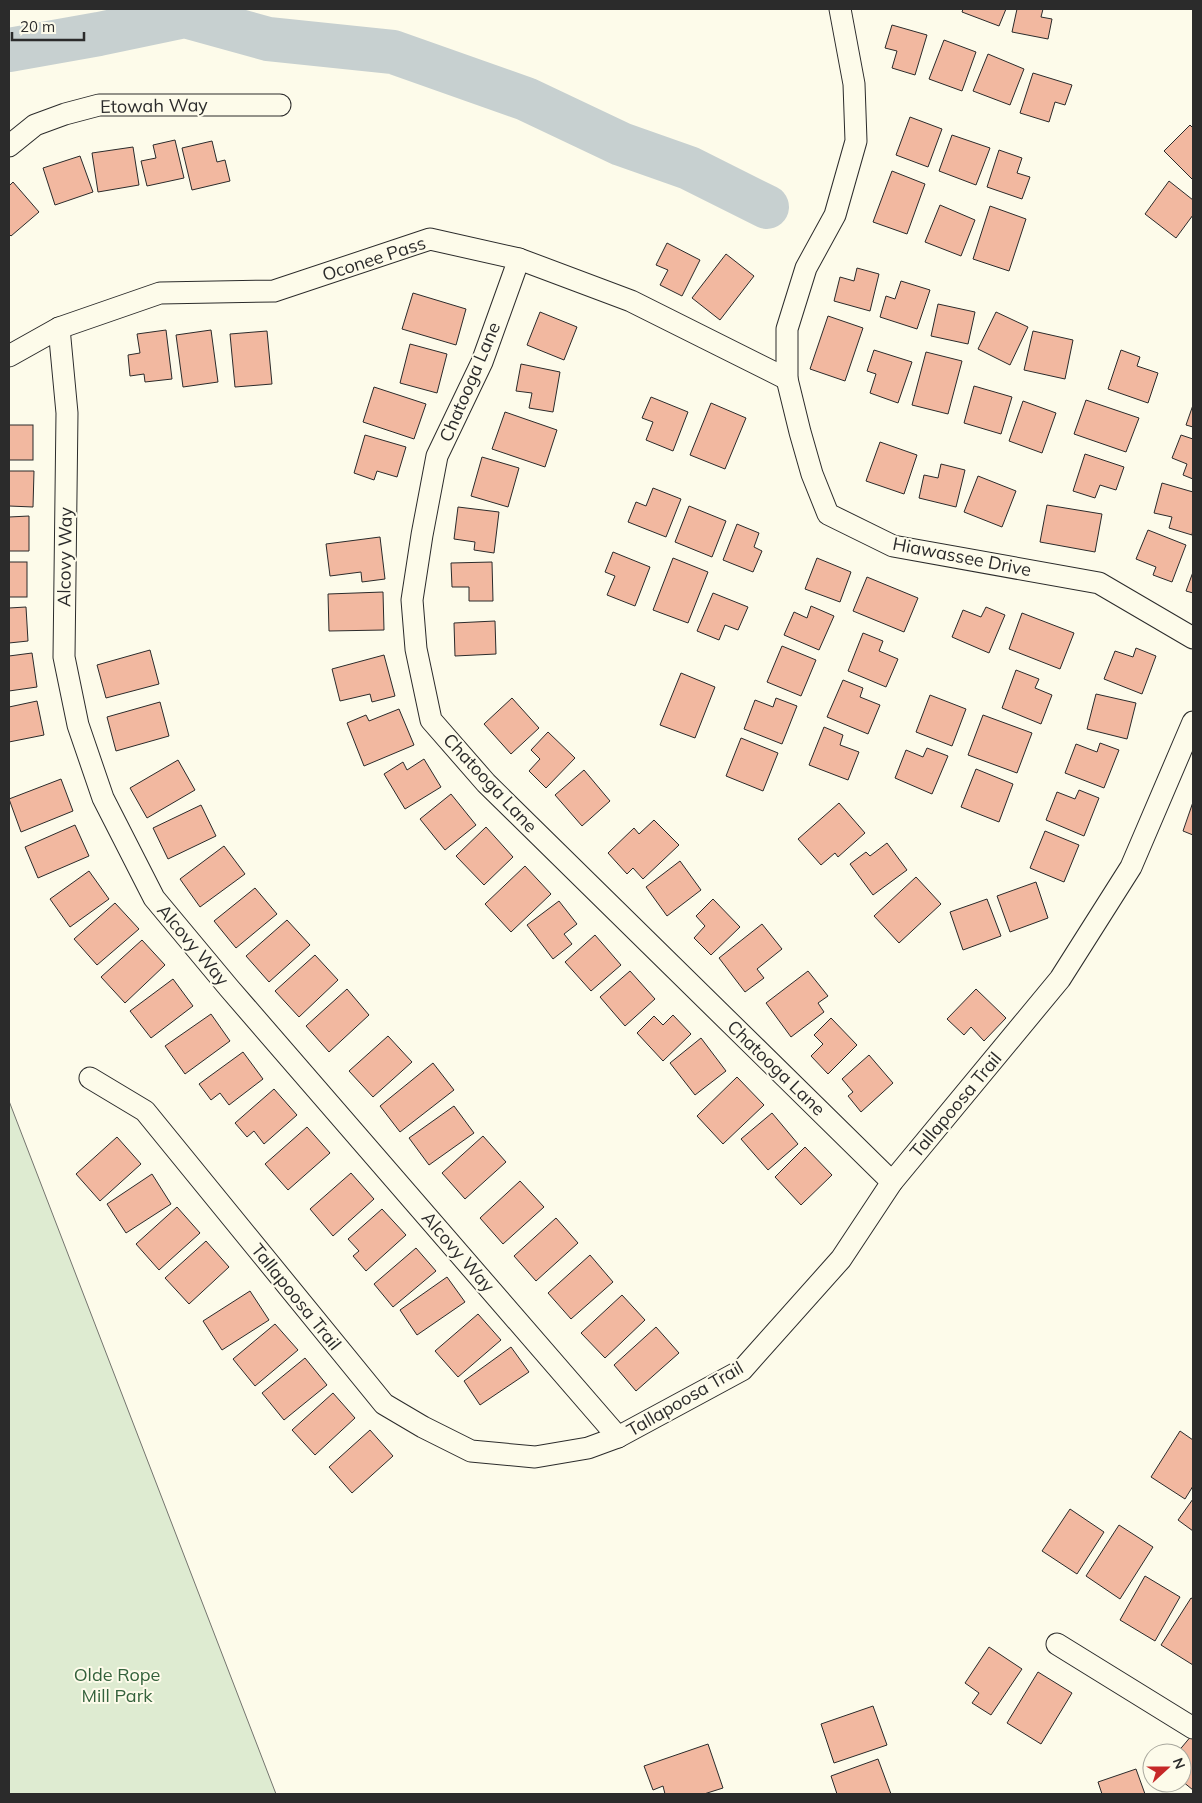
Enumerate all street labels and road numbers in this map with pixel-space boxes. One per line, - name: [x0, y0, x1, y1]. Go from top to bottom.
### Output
- street label: Etowah Way: [100, 93, 208, 118]
- street label: Oconee Pass: [319, 231, 429, 286]
- street label: Chatooga Lane: [434, 319, 505, 445]
- street label: Alcovy Way: [52, 507, 77, 607]
- street label: Hiawassee Drive: [891, 532, 1033, 581]
- street label: Chatooga Lane: [438, 728, 542, 837]
- street label: Alcovy Way: [153, 899, 235, 991]
- street label: Chatooga Lane: [722, 1015, 830, 1120]
- street label: Tallapoosa Trail: [905, 1047, 1006, 1162]
- street label: Alcovy Way: [417, 1207, 500, 1297]
- street label: Tallapoosa Trail: [246, 1239, 346, 1355]
- street label: Tallapoosa Trail: [622, 1356, 747, 1441]

